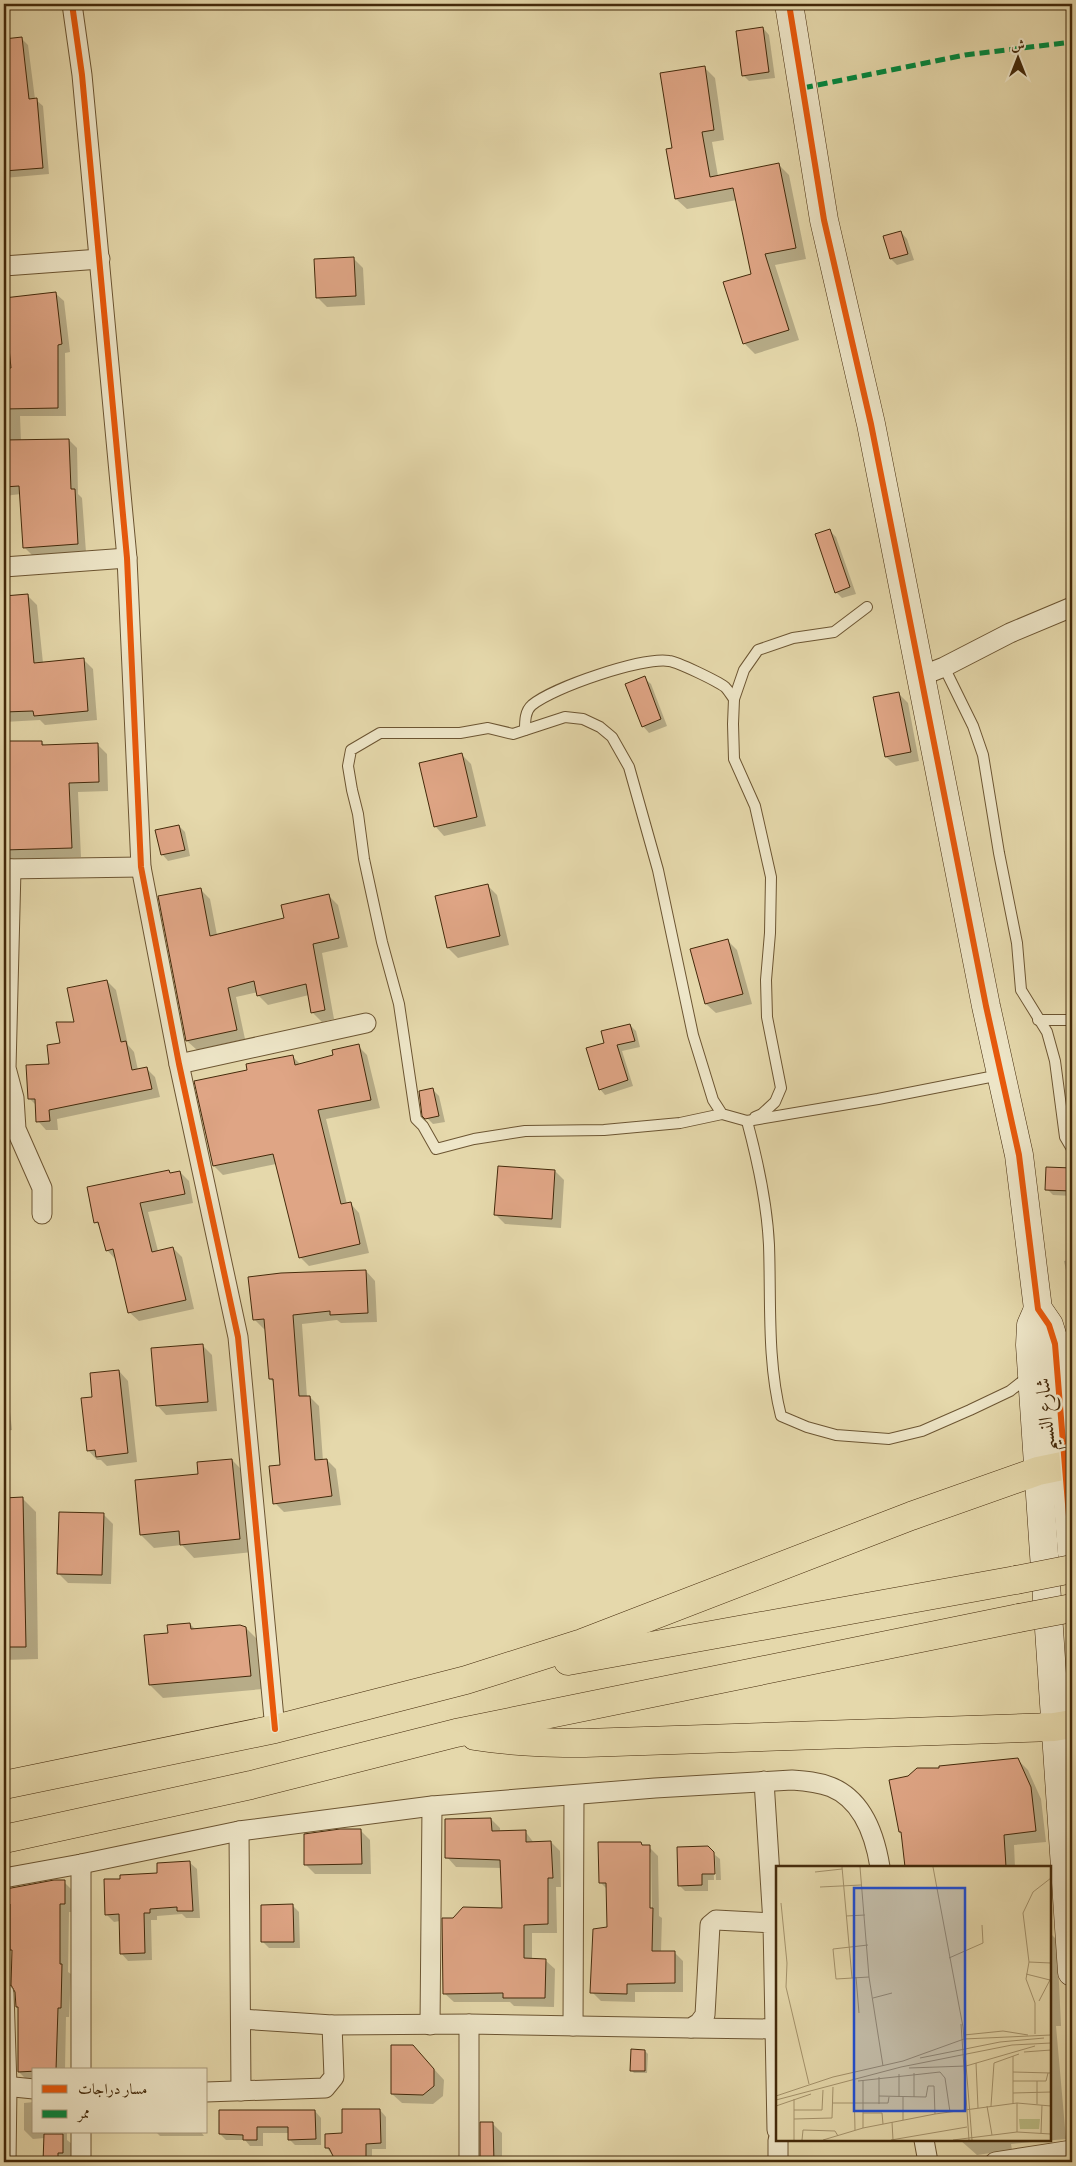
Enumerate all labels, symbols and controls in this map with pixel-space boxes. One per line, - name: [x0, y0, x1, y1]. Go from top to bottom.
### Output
- north arrow: [994, 32, 1044, 82]
- text: ش: [1011, 37, 1025, 55]
- street label: شارع النسيم: [1031, 1376, 1068, 1453]
- inset map: [776, 1866, 1051, 2141]
- legend: [32, 2068, 208, 2134]
- text: مسار دراجات: [78, 2080, 147, 2099]
- text: ممر: [76, 2104, 90, 2123]

